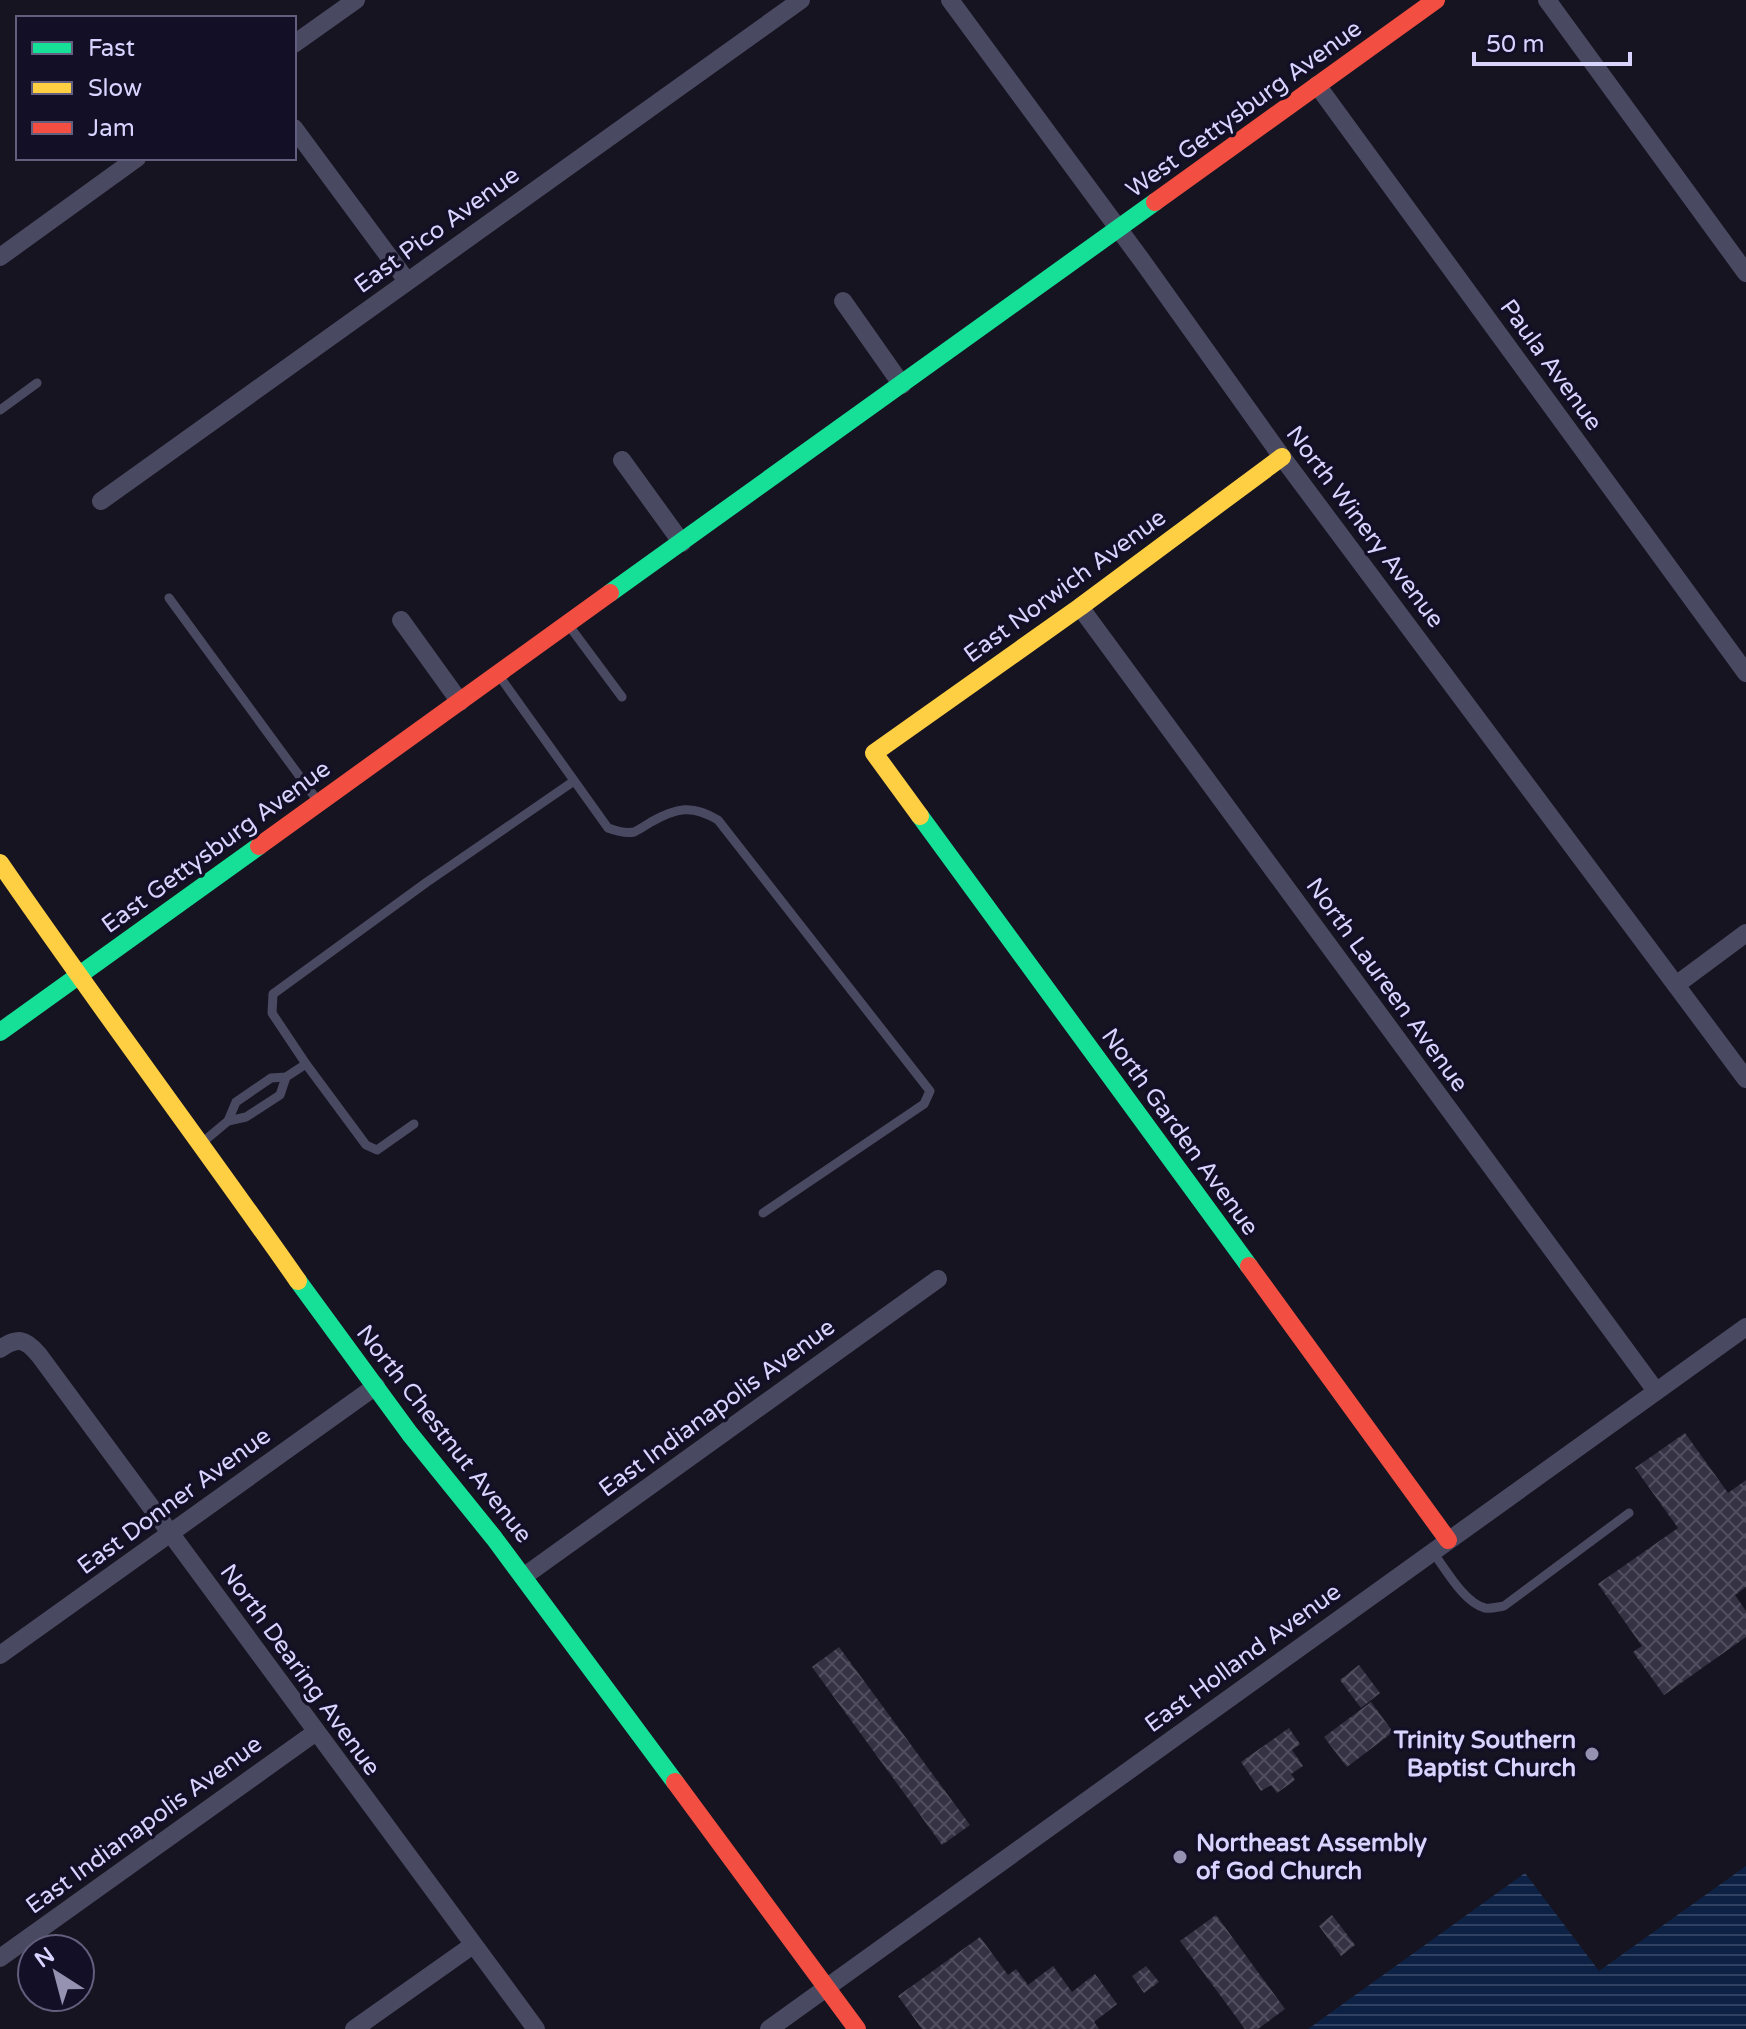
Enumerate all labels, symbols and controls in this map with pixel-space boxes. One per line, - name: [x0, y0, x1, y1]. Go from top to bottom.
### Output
- street label: West Gettysburg Avenue: [1121, 14, 1367, 204]
- legend: [16, 16, 296, 160]
- scale bar: [1474, 16, 1630, 66]
- text: 50 m: [1486, 30, 1544, 59]
- text: Fast: [88, 34, 135, 63]
- text: Slow: [88, 74, 142, 103]
- text: Jam: [88, 114, 135, 143]
- street label: East Pico Avenue: [349, 160, 525, 300]
- street label: Paula Avenue: [1494, 294, 1608, 436]
- street label: North Winery Avenue: [1280, 420, 1450, 634]
- street label: East Norwich Avenue: [958, 503, 1172, 669]
- street label: East Gettysburg Avenue: [96, 754, 336, 940]
- street label: North Laureen Avenue: [1300, 872, 1474, 1098]
- street label: North Garden Avenue: [1095, 1023, 1265, 1241]
- street label: East Indianapolis Avenue: [593, 1313, 841, 1503]
- street label: North Chestnut Avenue: [350, 1319, 538, 1549]
- street label: East Donner Avenue: [72, 1421, 276, 1581]
- street label: North Dearing Avenue: [213, 1559, 387, 1781]
- street label: East Holland Avenue: [1139, 1577, 1347, 1739]
- place label: Trinity Southern Baptist Church: [1393, 1726, 1576, 1783]
- street label: East Indianapolis Avenue: [20, 1730, 268, 1920]
- marker: Trinity Southern Baptist Church: [1583, 1745, 1601, 1763]
- place label: Northeast Assembly of God Church: [1196, 1829, 1427, 1886]
- marker: Northeast Assembly of God Church: [1171, 1848, 1189, 1866]
- north arrow: [16, 1933, 96, 2013]
- text: N: [30, 1942, 60, 1973]

